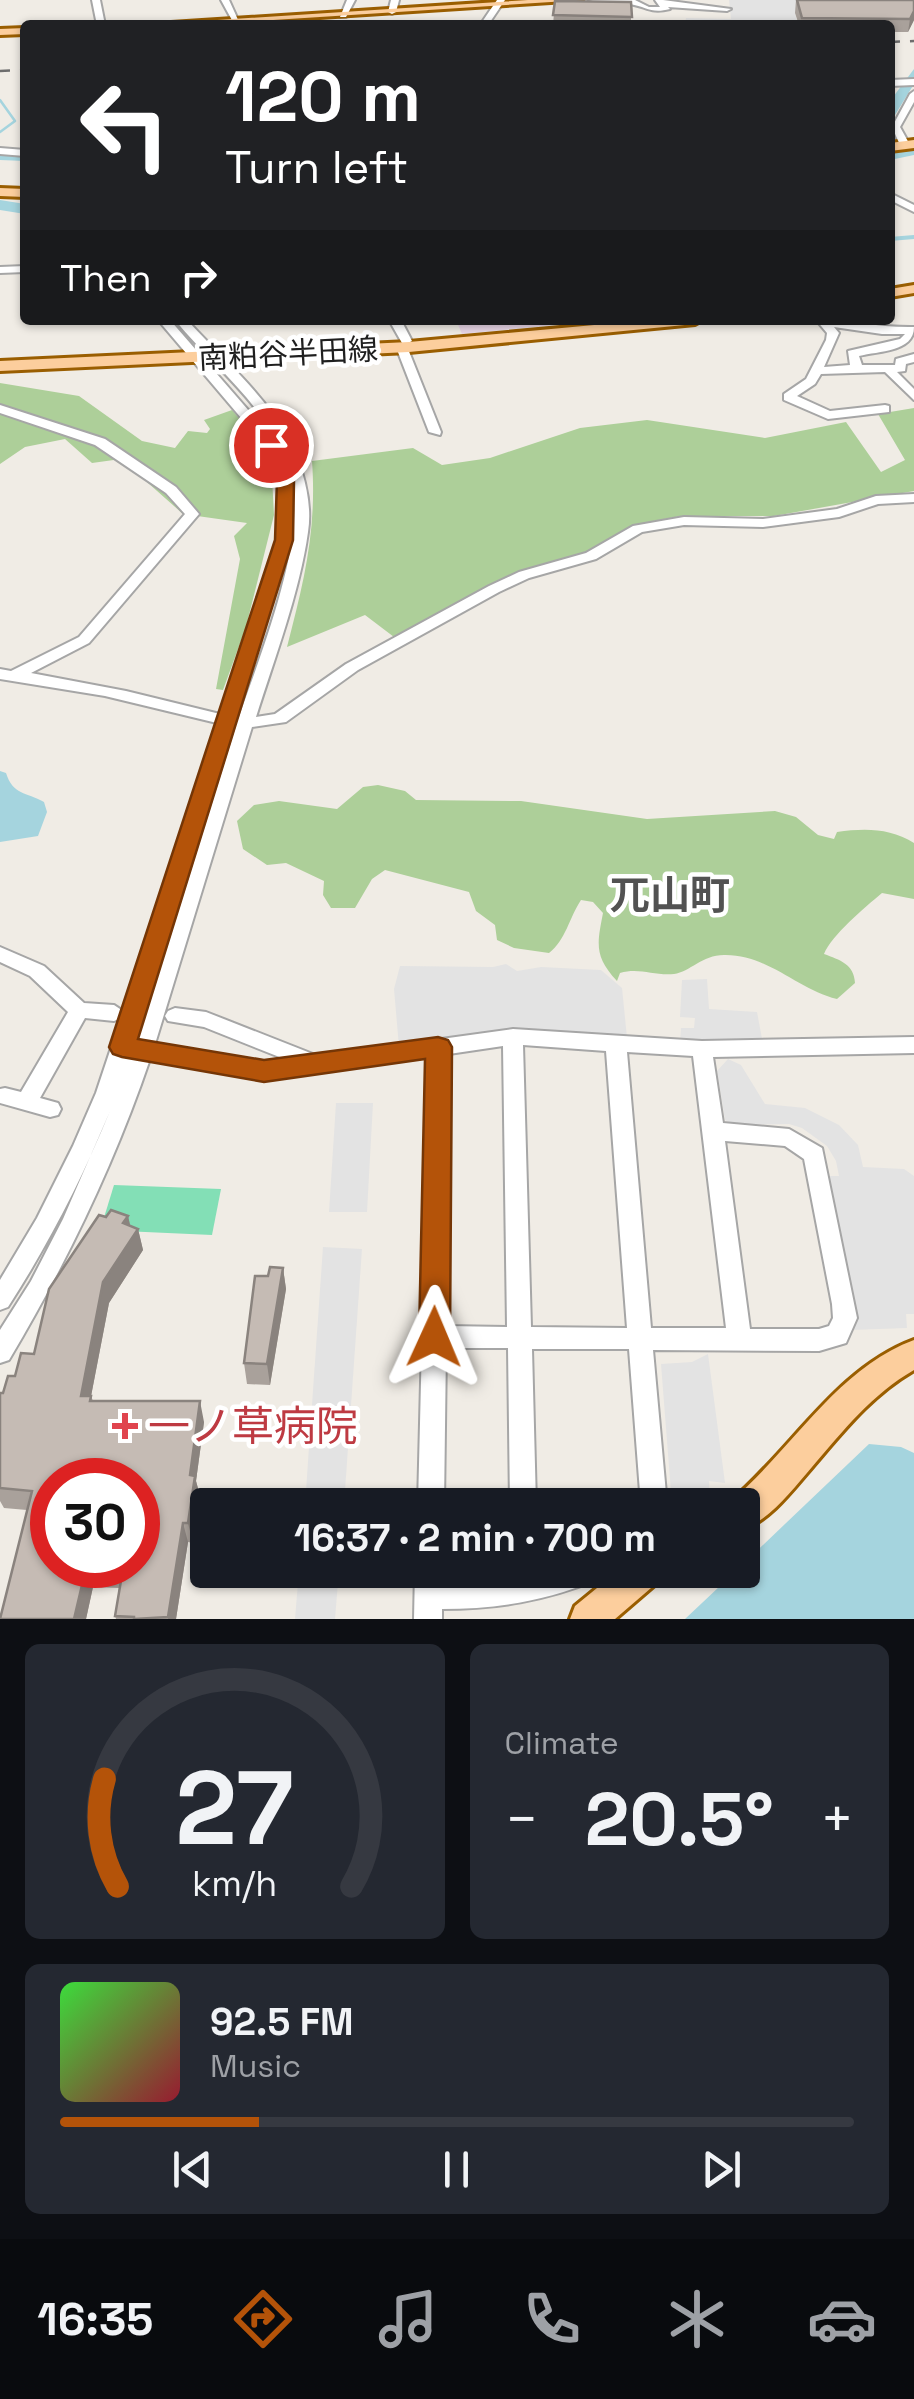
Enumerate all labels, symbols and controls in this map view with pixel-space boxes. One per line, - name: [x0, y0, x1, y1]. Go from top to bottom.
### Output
- text: 120 m: [225, 52, 421, 141]
- icon: left: [60, 60, 190, 190]
- text: Turn left: [225, 139, 408, 196]
- icon: right: [171, 250, 226, 305]
- text: Then: [60, 254, 151, 302]
- street label: 南粕谷半田線: [197, 329, 379, 378]
- pin: [229, 403, 314, 488]
- icon: arrive: [244, 418, 299, 473]
- district label: 兀山町: [610, 870, 730, 921]
- position arrow: [382, 1285, 486, 1389]
- place label: 一ノ草病院: [148, 1400, 358, 1453]
- marker: 一ノ草病院: [112, 1413, 138, 1439]
- speed limit sign: 30: [30, 1458, 160, 1588]
- text: 16:37 · 2 min · 700 m: [294, 1514, 656, 1562]
- text: Climate: [505, 1723, 619, 1763]
- text: 27: [176, 1742, 294, 1874]
- text: 20.5°: [585, 1771, 774, 1867]
- text: −: [505, 1784, 539, 1854]
- text: +: [820, 1784, 854, 1854]
- text: km/h: [192, 1861, 277, 1906]
- text: 92.5 FM: [210, 1998, 354, 2046]
- text: Music: [210, 2046, 301, 2086]
- icon: previous: [165, 2142, 220, 2197]
- icon: pause: [429, 2142, 484, 2197]
- icon: next: [694, 2142, 749, 2197]
- icon: directions: [228, 2284, 298, 2354]
- icon: music: [373, 2284, 443, 2354]
- icon: phone: [517, 2284, 587, 2354]
- icon: climate: [662, 2284, 732, 2354]
- icon: car: [807, 2284, 877, 2354]
- text: 16:35: [37, 2291, 153, 2348]

